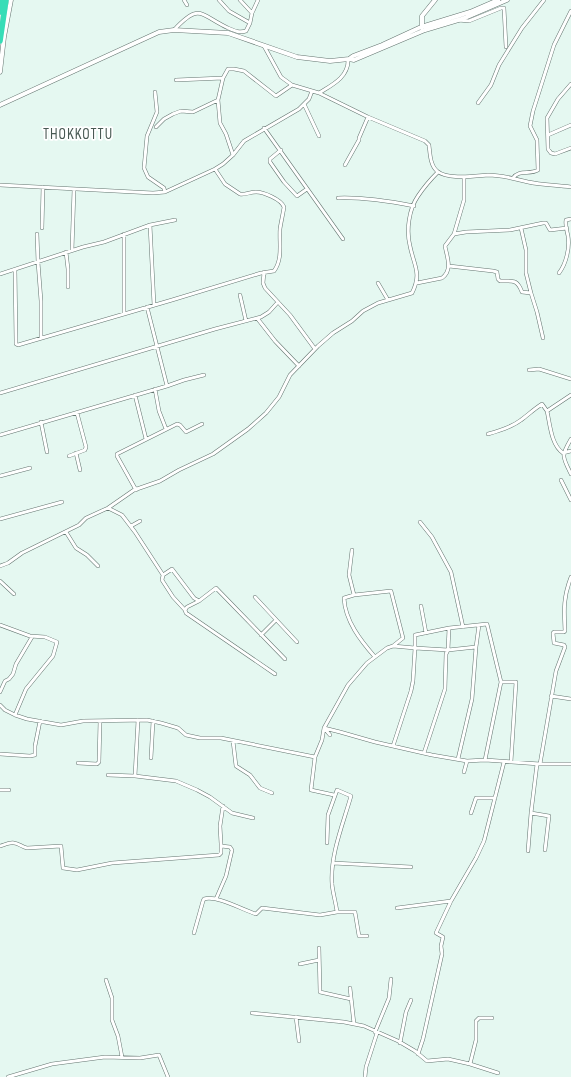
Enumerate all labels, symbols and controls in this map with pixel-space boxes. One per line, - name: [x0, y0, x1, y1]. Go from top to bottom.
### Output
- district label: THOKKOTTU: [43, 125, 113, 144]

